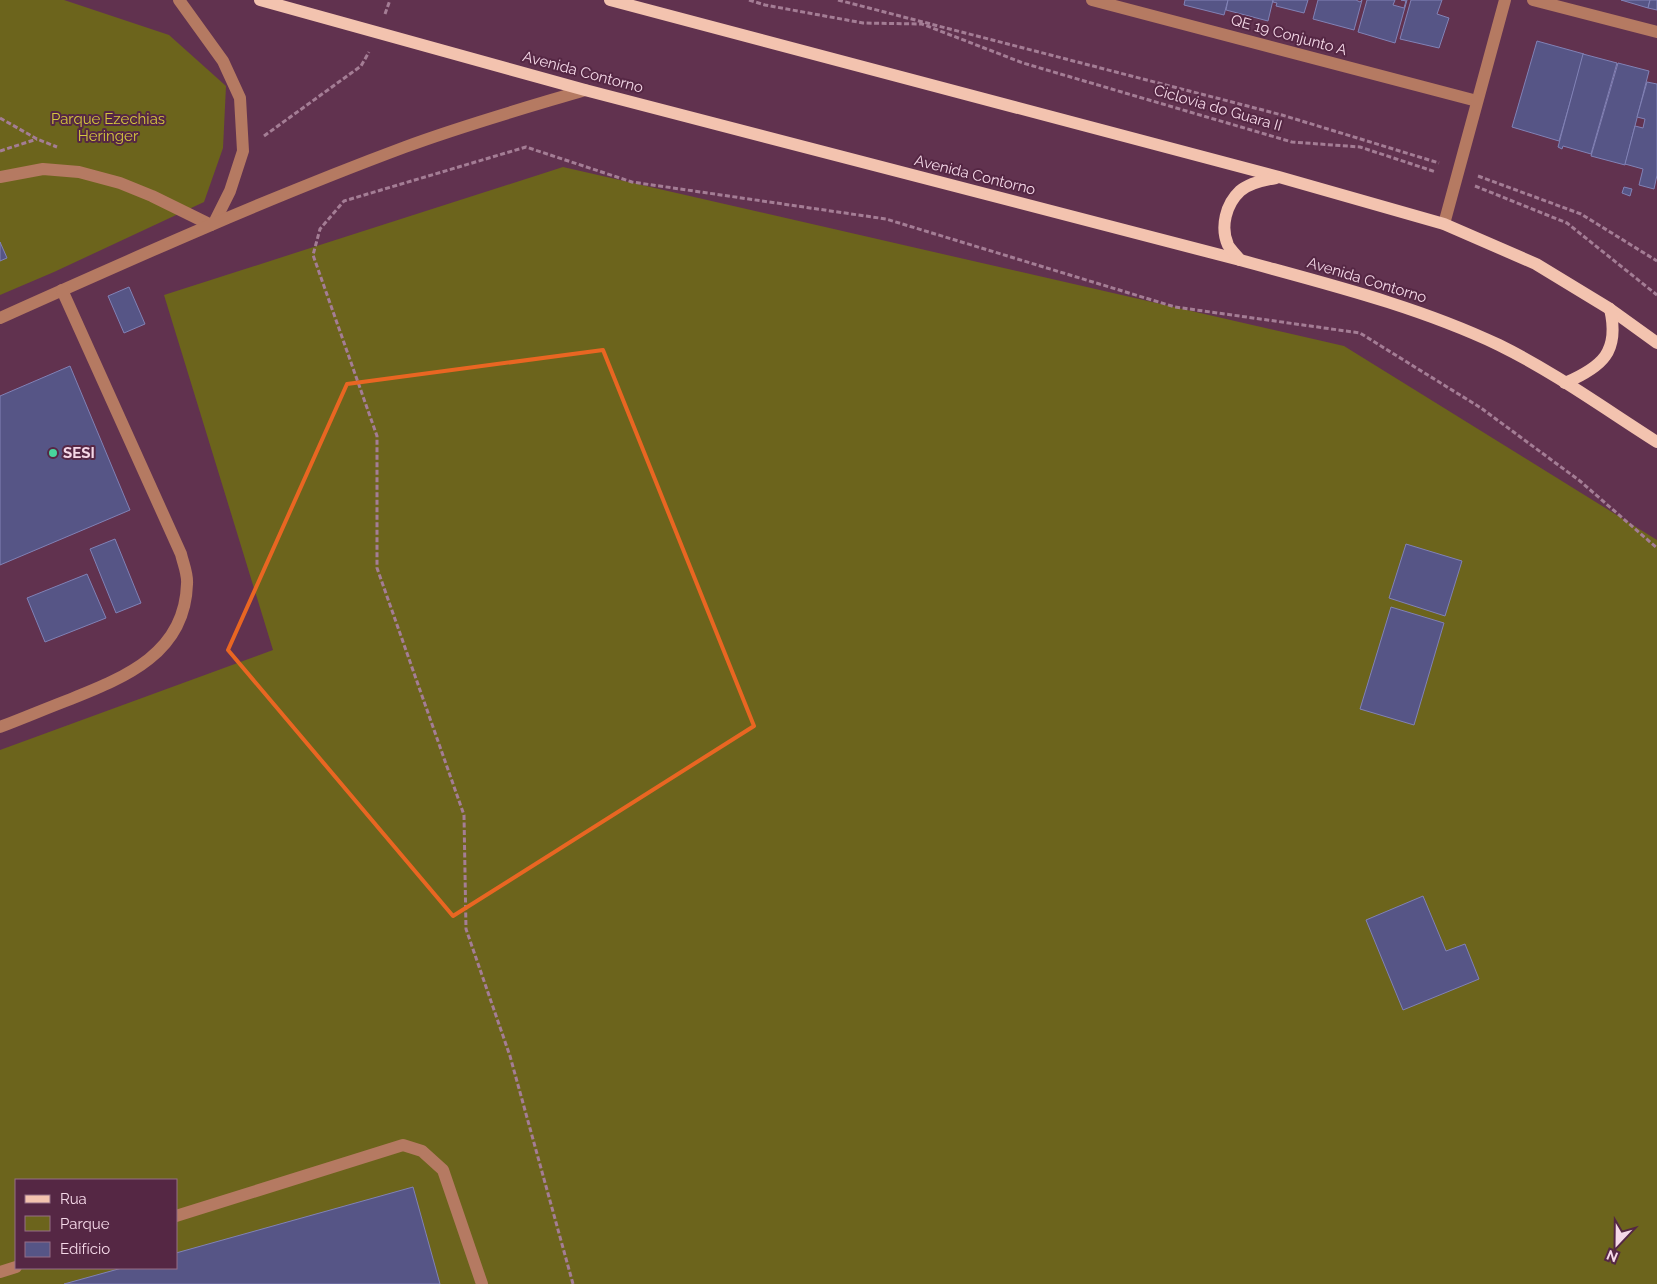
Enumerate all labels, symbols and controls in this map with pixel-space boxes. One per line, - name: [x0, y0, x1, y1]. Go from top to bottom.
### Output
- street label: QE 19 Conjunto A: [1229, 11, 1349, 59]
- street label: Avenida Contorno: [521, 47, 645, 97]
- street label: Ciclovia do Guara II: [1152, 81, 1284, 135]
- park label: Parque Ezechias Heringer: [51, 110, 165, 145]
- street label: Avenida Contorno: [913, 151, 1037, 199]
- street label: Avenida Contorno: [1305, 253, 1429, 307]
- place label: SESI: [63, 444, 95, 462]
- marker: SESI: [47, 447, 59, 459]
- legend: [15, 1179, 178, 1269]
- text: Rua: [60, 1190, 87, 1208]
- text: Parque: [60, 1215, 110, 1233]
- north arrow: [1592, 1219, 1642, 1269]
- text: Edifício: [60, 1240, 110, 1258]
- text: N: [1604, 1247, 1620, 1265]

